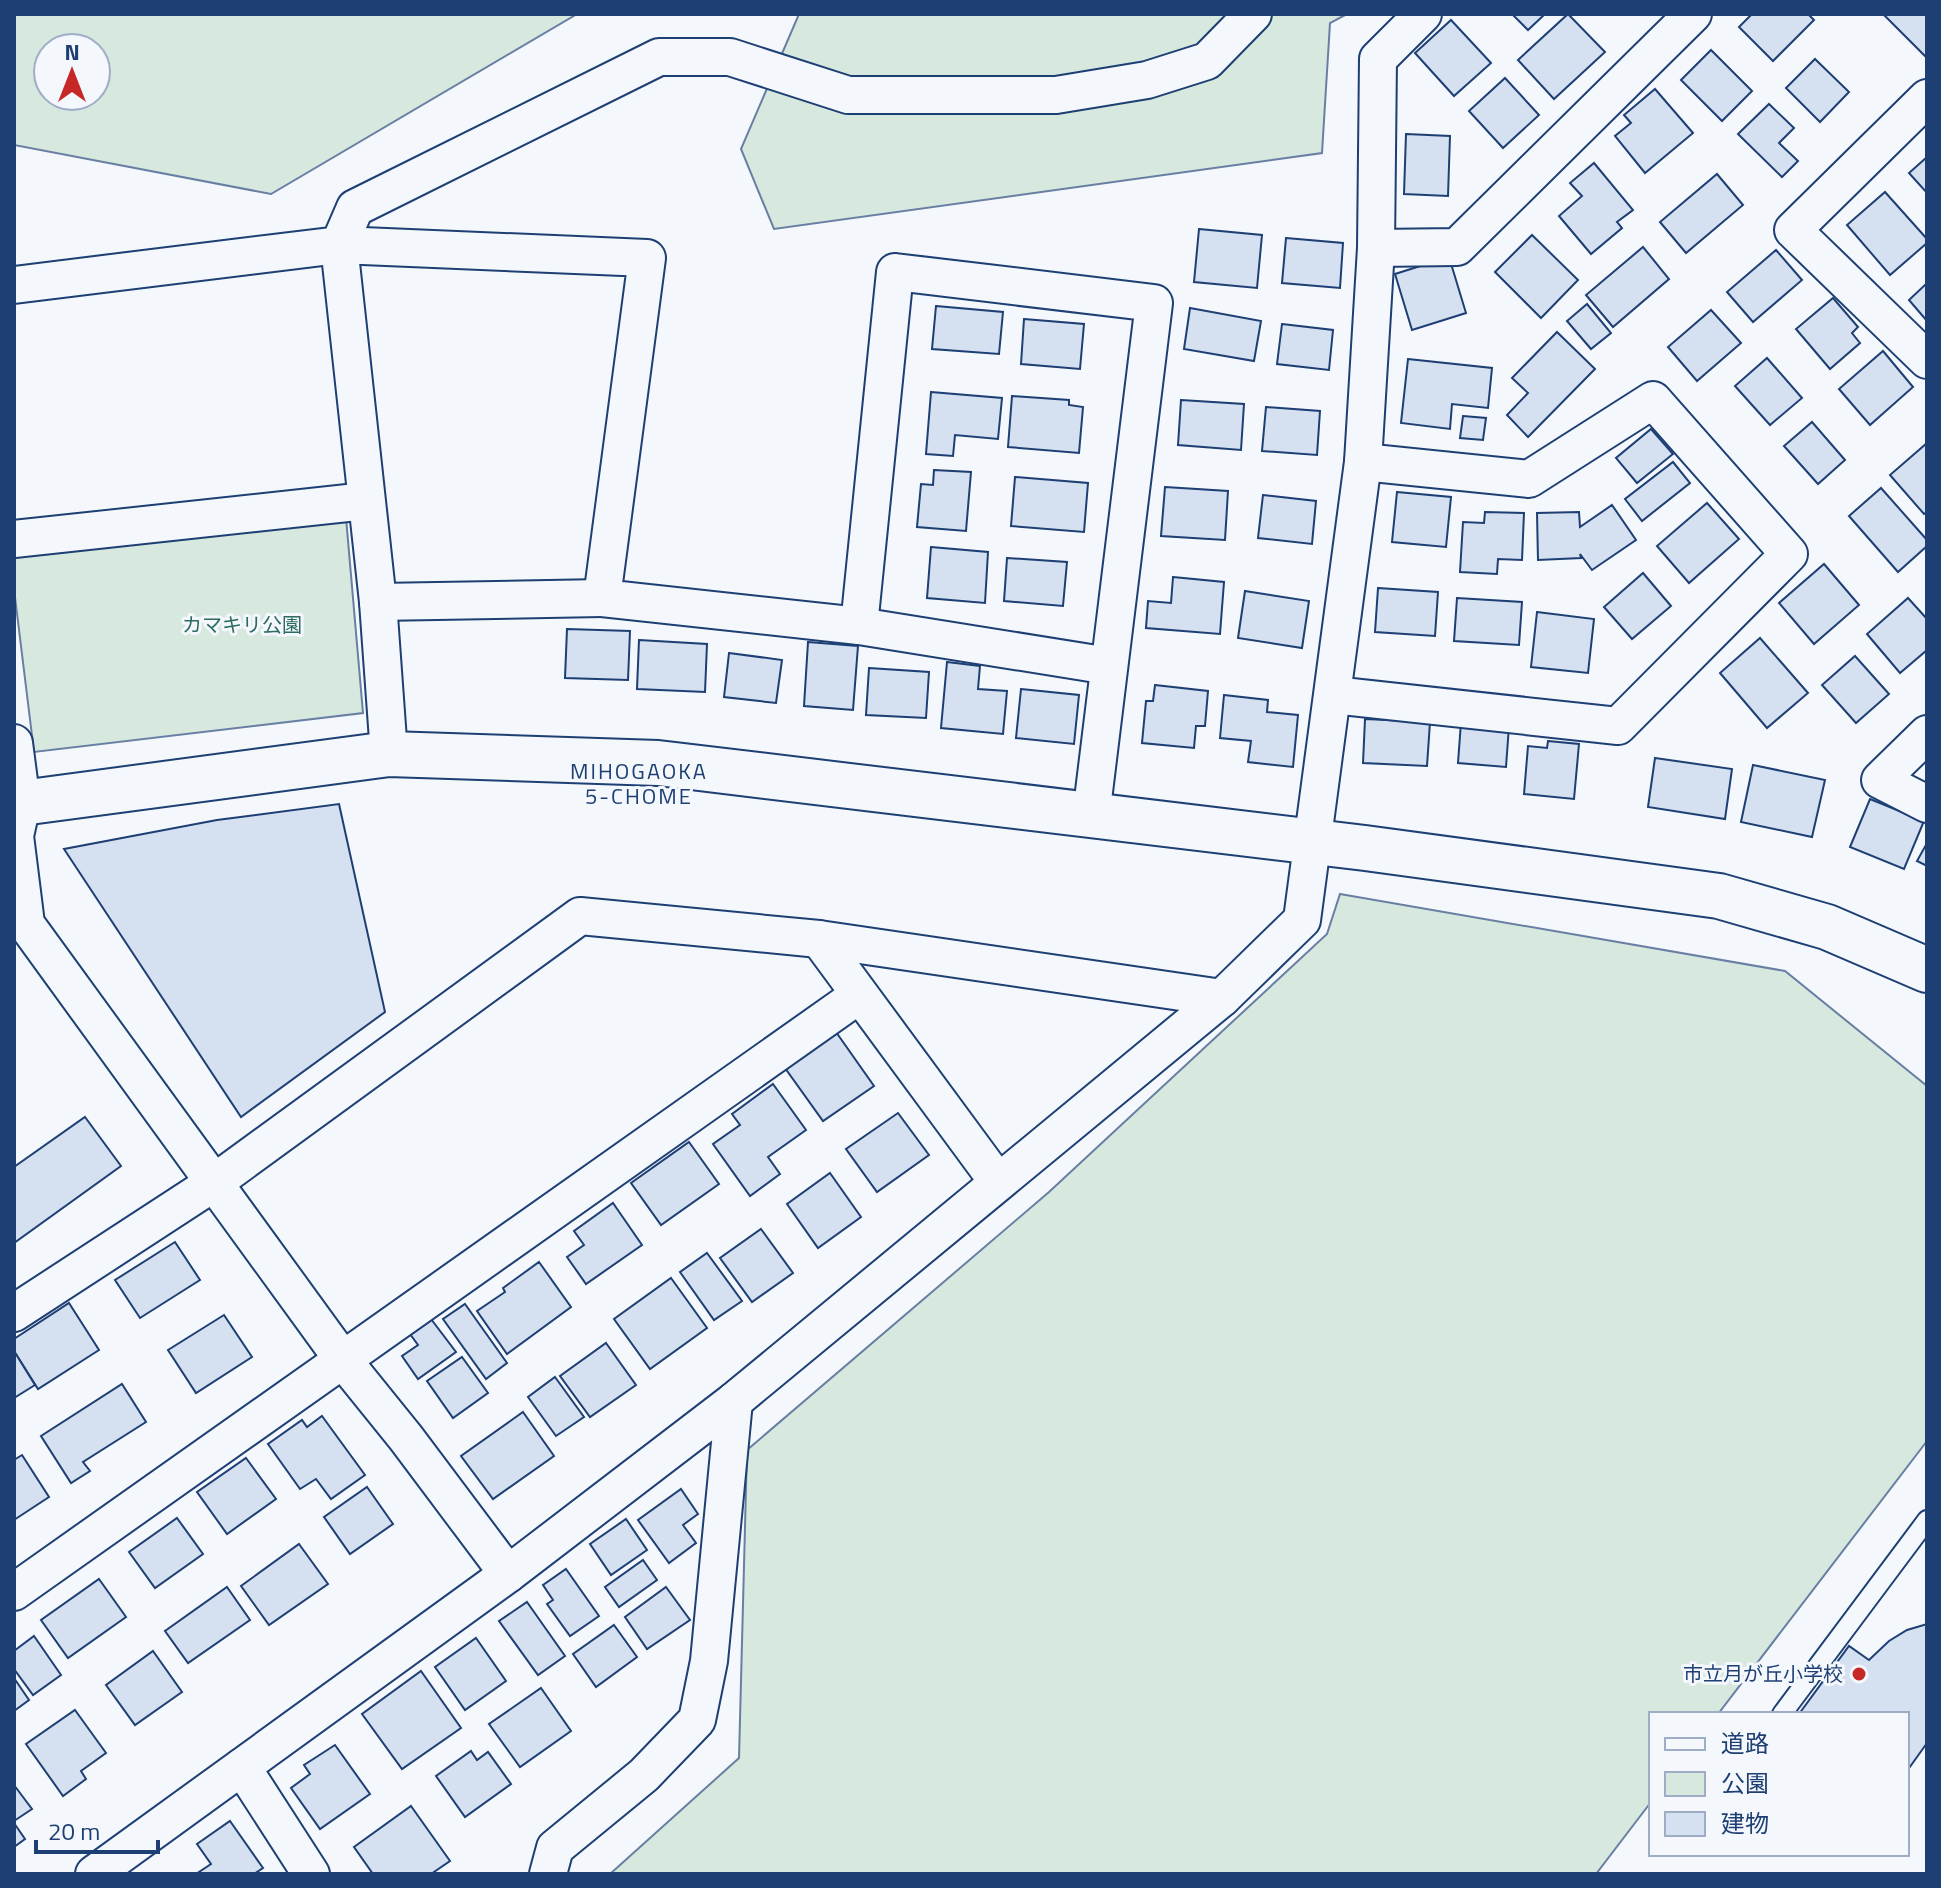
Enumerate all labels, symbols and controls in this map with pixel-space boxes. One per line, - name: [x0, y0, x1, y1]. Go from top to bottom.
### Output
- north arrow: [32, 32, 112, 112]
- text: N: [64, 35, 80, 69]
- park label: カマキリ公園: [182, 609, 302, 640]
- district label: MIHOGAOKA 5-CHOME: [570, 754, 708, 813]
- place label: 市立月が丘小学校: [1683, 1658, 1843, 1689]
- marker: 市立月が丘小学校: [1850, 1665, 1868, 1683]
- legend: [1649, 1712, 1909, 1856]
- text: 道路: [1721, 1725, 1769, 1761]
- text: 公園: [1721, 1765, 1769, 1801]
- scale bar: [36, 1804, 158, 1854]
- text: 建物: [1721, 1805, 1769, 1841]
- text: 20 m: [48, 1813, 100, 1849]

